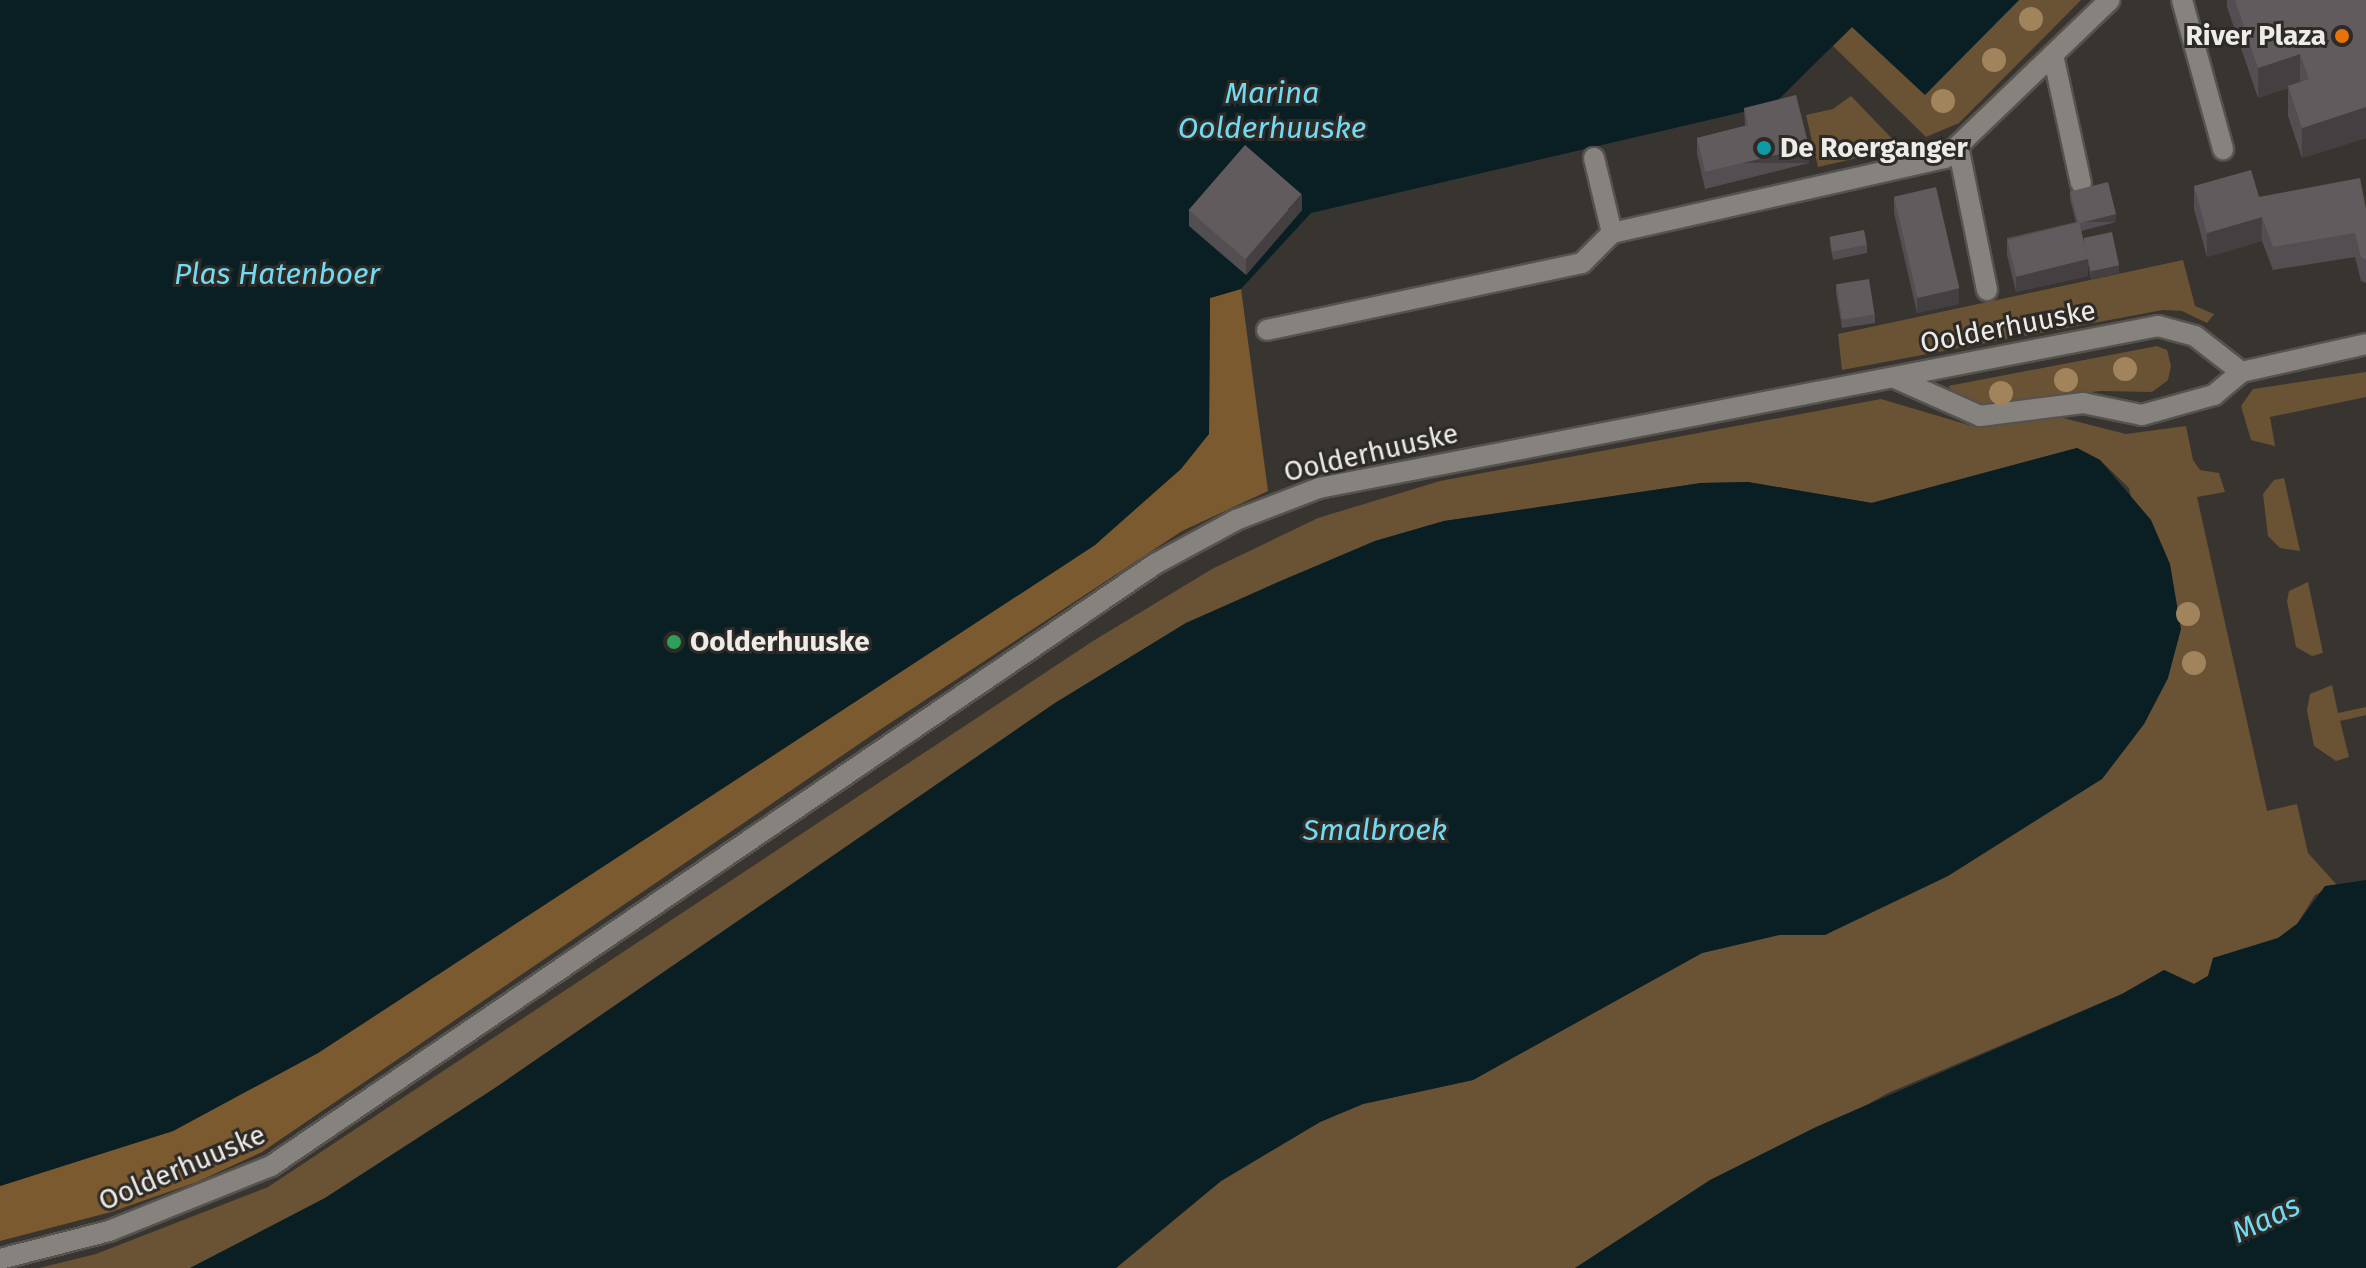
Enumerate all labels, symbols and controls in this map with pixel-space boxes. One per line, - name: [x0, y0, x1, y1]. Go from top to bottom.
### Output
- place label: River Plaza: [2186, 19, 2326, 53]
- marker: River Plaza: [2333, 27, 2351, 45]
- water label: Marina Oolderhuuske: [1178, 75, 1366, 146]
- place label: De Roerganger: [1780, 131, 1968, 165]
- marker: De Roerganger: [1755, 139, 1773, 157]
- water label: Plas Hatenboer: [174, 256, 380, 292]
- street label: Oolderhuuske: [1917, 294, 2099, 360]
- street label: Oolderhuuske: [1280, 417, 1462, 489]
- place label: Oolderhuuske: [690, 625, 870, 659]
- marker: Oolderhuuske: [665, 633, 683, 651]
- water label: Smalbroek: [1303, 812, 1447, 848]
- street label: Oolderhuuske: [93, 1118, 271, 1218]
- water label: Maas: [2226, 1187, 2306, 1251]

